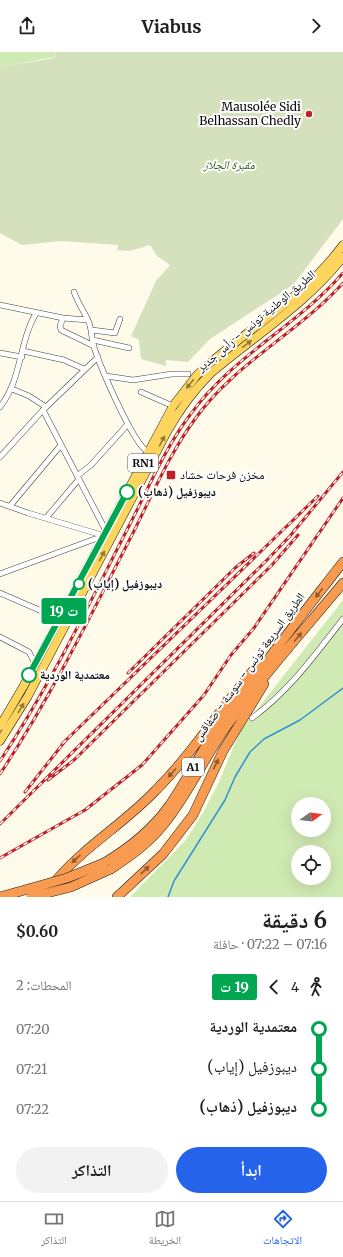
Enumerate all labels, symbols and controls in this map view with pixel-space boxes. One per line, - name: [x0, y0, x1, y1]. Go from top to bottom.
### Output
- icon: share: [16, 15, 38, 37]
- text: Viabus: [141, 15, 202, 38]
- icon: forward: [305, 15, 327, 37]
- place label: Mausolée Sidi Belhassan Chedly: [199, 99, 301, 128]
- marker: Mausolée Sidi Belhassan Chedly: [304, 109, 314, 119]
- park label: مقبرة الجلاز: [202, 157, 255, 172]
- street label: الطريق الوطنية تونس - رأس جدير: [193, 267, 318, 375]
- one-way arrow: [241, 340, 252, 349]
- one-way arrow: [186, 378, 195, 389]
- one-way arrow: [159, 435, 165, 447]
- road number: RN1: [128, 454, 158, 472]
- place label: مخزن فرحات حشاد: [180, 467, 264, 482]
- marker: مخزن فرحات حشاد: [165, 469, 177, 481]
- marker: ديبوزفيل (ذهاب): [119, 484, 135, 500]
- place label: ديبوزفيل (ذهاب): [138, 484, 216, 500]
- one-way arrow: [99, 550, 105, 562]
- place label: ديبوزفيل (إياب): [88, 576, 162, 592]
- marker: ديبوزفيل (إياب): [73, 578, 85, 590]
- one-way arrow: [315, 587, 323, 598]
- street label: الطريق السريعة تونس - سوسة - صفاقس: [190, 589, 308, 744]
- line badge: 19 ت: [36, 598, 92, 624]
- text: 19 ت: [49, 602, 79, 620]
- one-way arrow: [294, 632, 303, 643]
- marker: معتمدية الوردية: [21, 667, 37, 683]
- place label: معتمدية الوردية: [40, 667, 110, 682]
- one-way arrow: [17, 702, 24, 714]
- road number: A1: [182, 758, 204, 776]
- one-way arrow: [213, 758, 219, 769]
- one-way arrow: [168, 767, 177, 778]
- north arrow: [291, 797, 331, 837]
- map controls: [291, 797, 331, 885]
- button: locate: [291, 845, 331, 885]
- one-way arrow: [71, 855, 81, 864]
- one-way arrow: [140, 866, 150, 875]
- text: 6 دقيقة: [262, 906, 327, 934]
- text: $0.60: [16, 922, 58, 941]
- text: 07:16 – 07:22 · حافلة: [213, 936, 327, 953]
- icon: back: [263, 976, 285, 998]
- icon: walk: [305, 976, 327, 998]
- text: المحطات: 2: [16, 977, 72, 994]
- text: 19 ت: [220, 978, 249, 996]
- text: 4: [291, 979, 299, 996]
- text: معتمدية الوردية: [209, 1017, 297, 1036]
- text: 07:20: [16, 1021, 50, 1038]
- text: ديبوزفيل (إياب): [207, 1057, 297, 1076]
- text: 07:21: [16, 1061, 47, 1078]
- text: ديبوزفيل (ذهاب): [199, 1097, 297, 1116]
- text: 07:22: [16, 1101, 49, 1118]
- button: التذاكر: [16, 1147, 168, 1193]
- button: ابدأ: [176, 1147, 327, 1193]
- tab: التذاكر: [41, 1208, 67, 1251]
- tab: الخريطة: [149, 1208, 181, 1251]
- tab: الاتجاهات: [263, 1208, 302, 1251]

